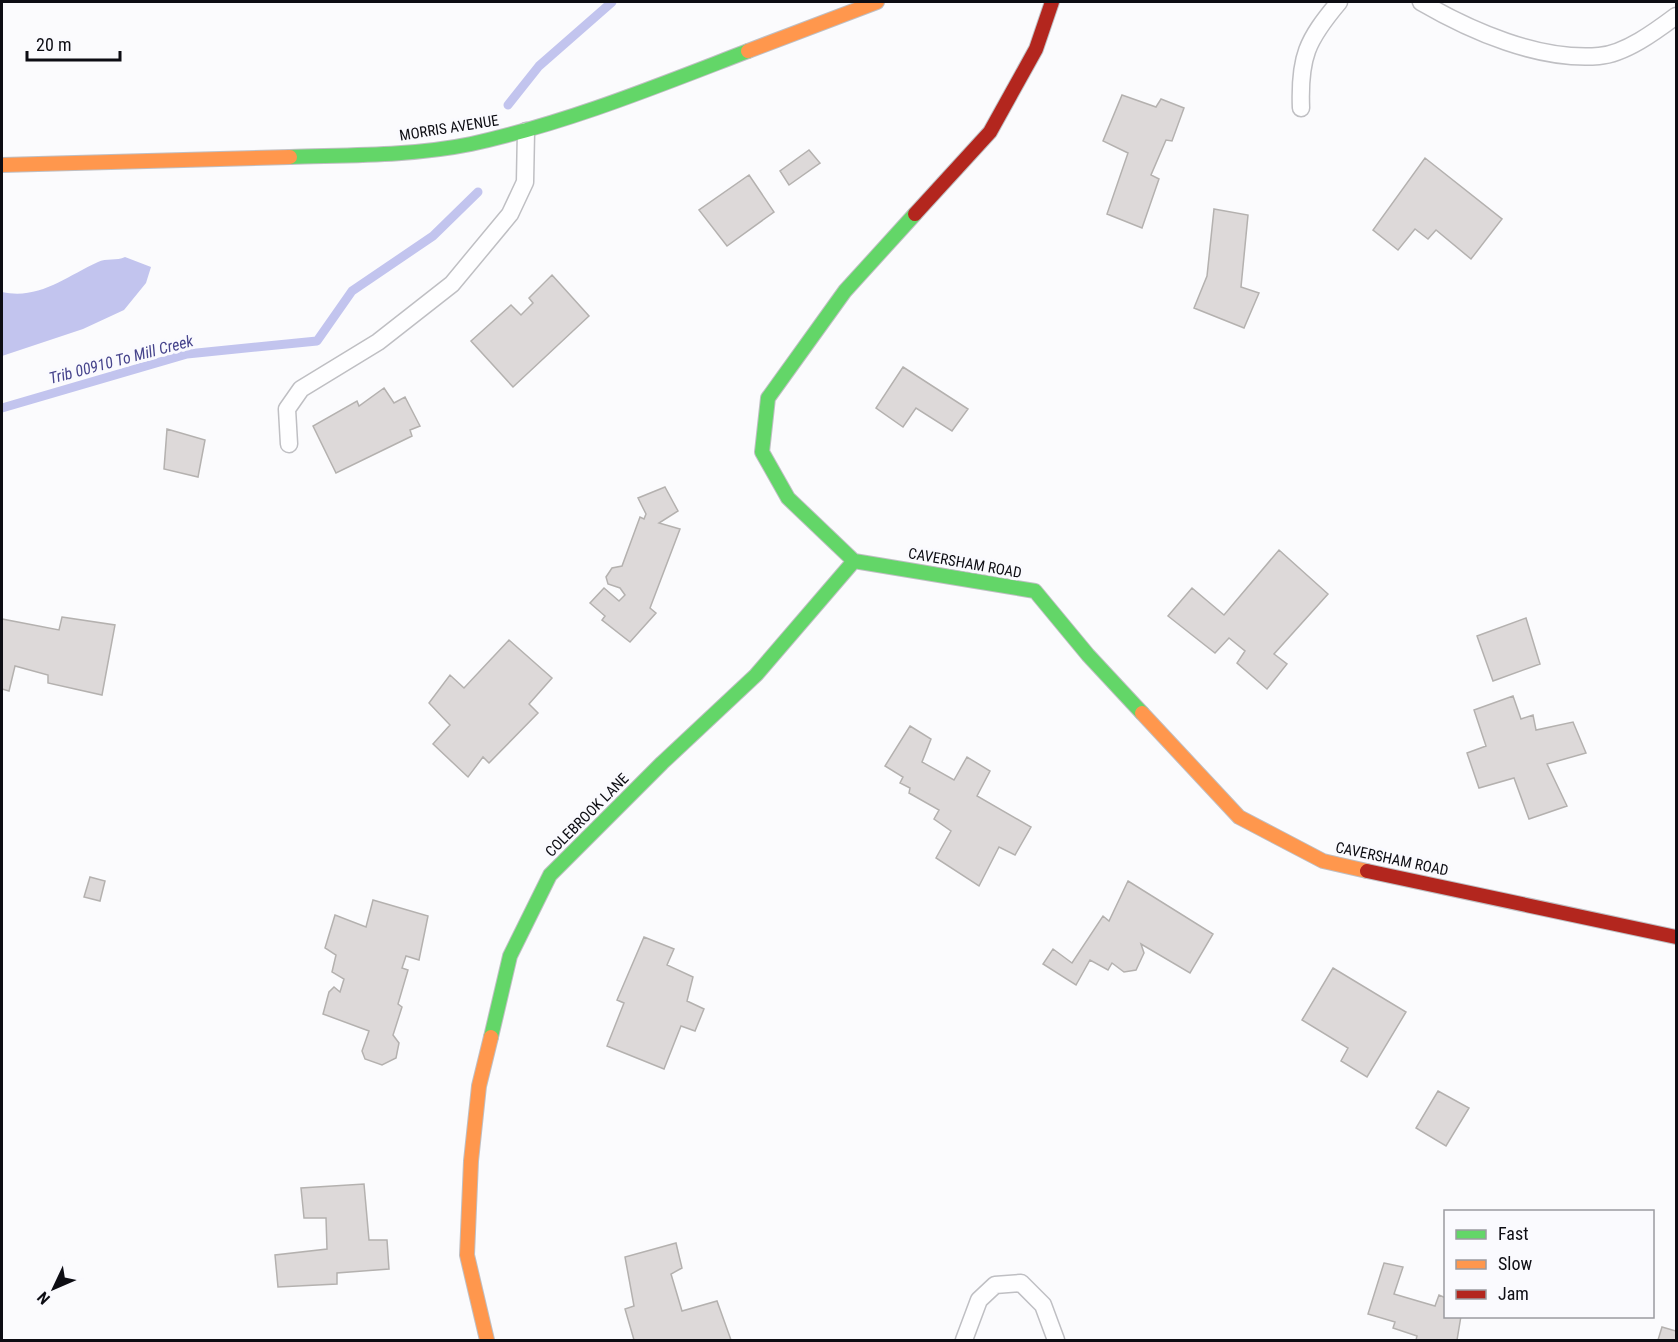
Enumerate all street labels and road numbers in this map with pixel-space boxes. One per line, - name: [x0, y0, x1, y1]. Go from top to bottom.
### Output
- street label: MORRIS AVENUE: [398, 111, 500, 145]
- street label: CAVERSHAM ROAD: [907, 544, 1023, 582]
- street label: COLEBROOK LANE: [542, 770, 632, 860]
- street label: CAVERSHAM ROAD: [1334, 838, 1450, 880]

